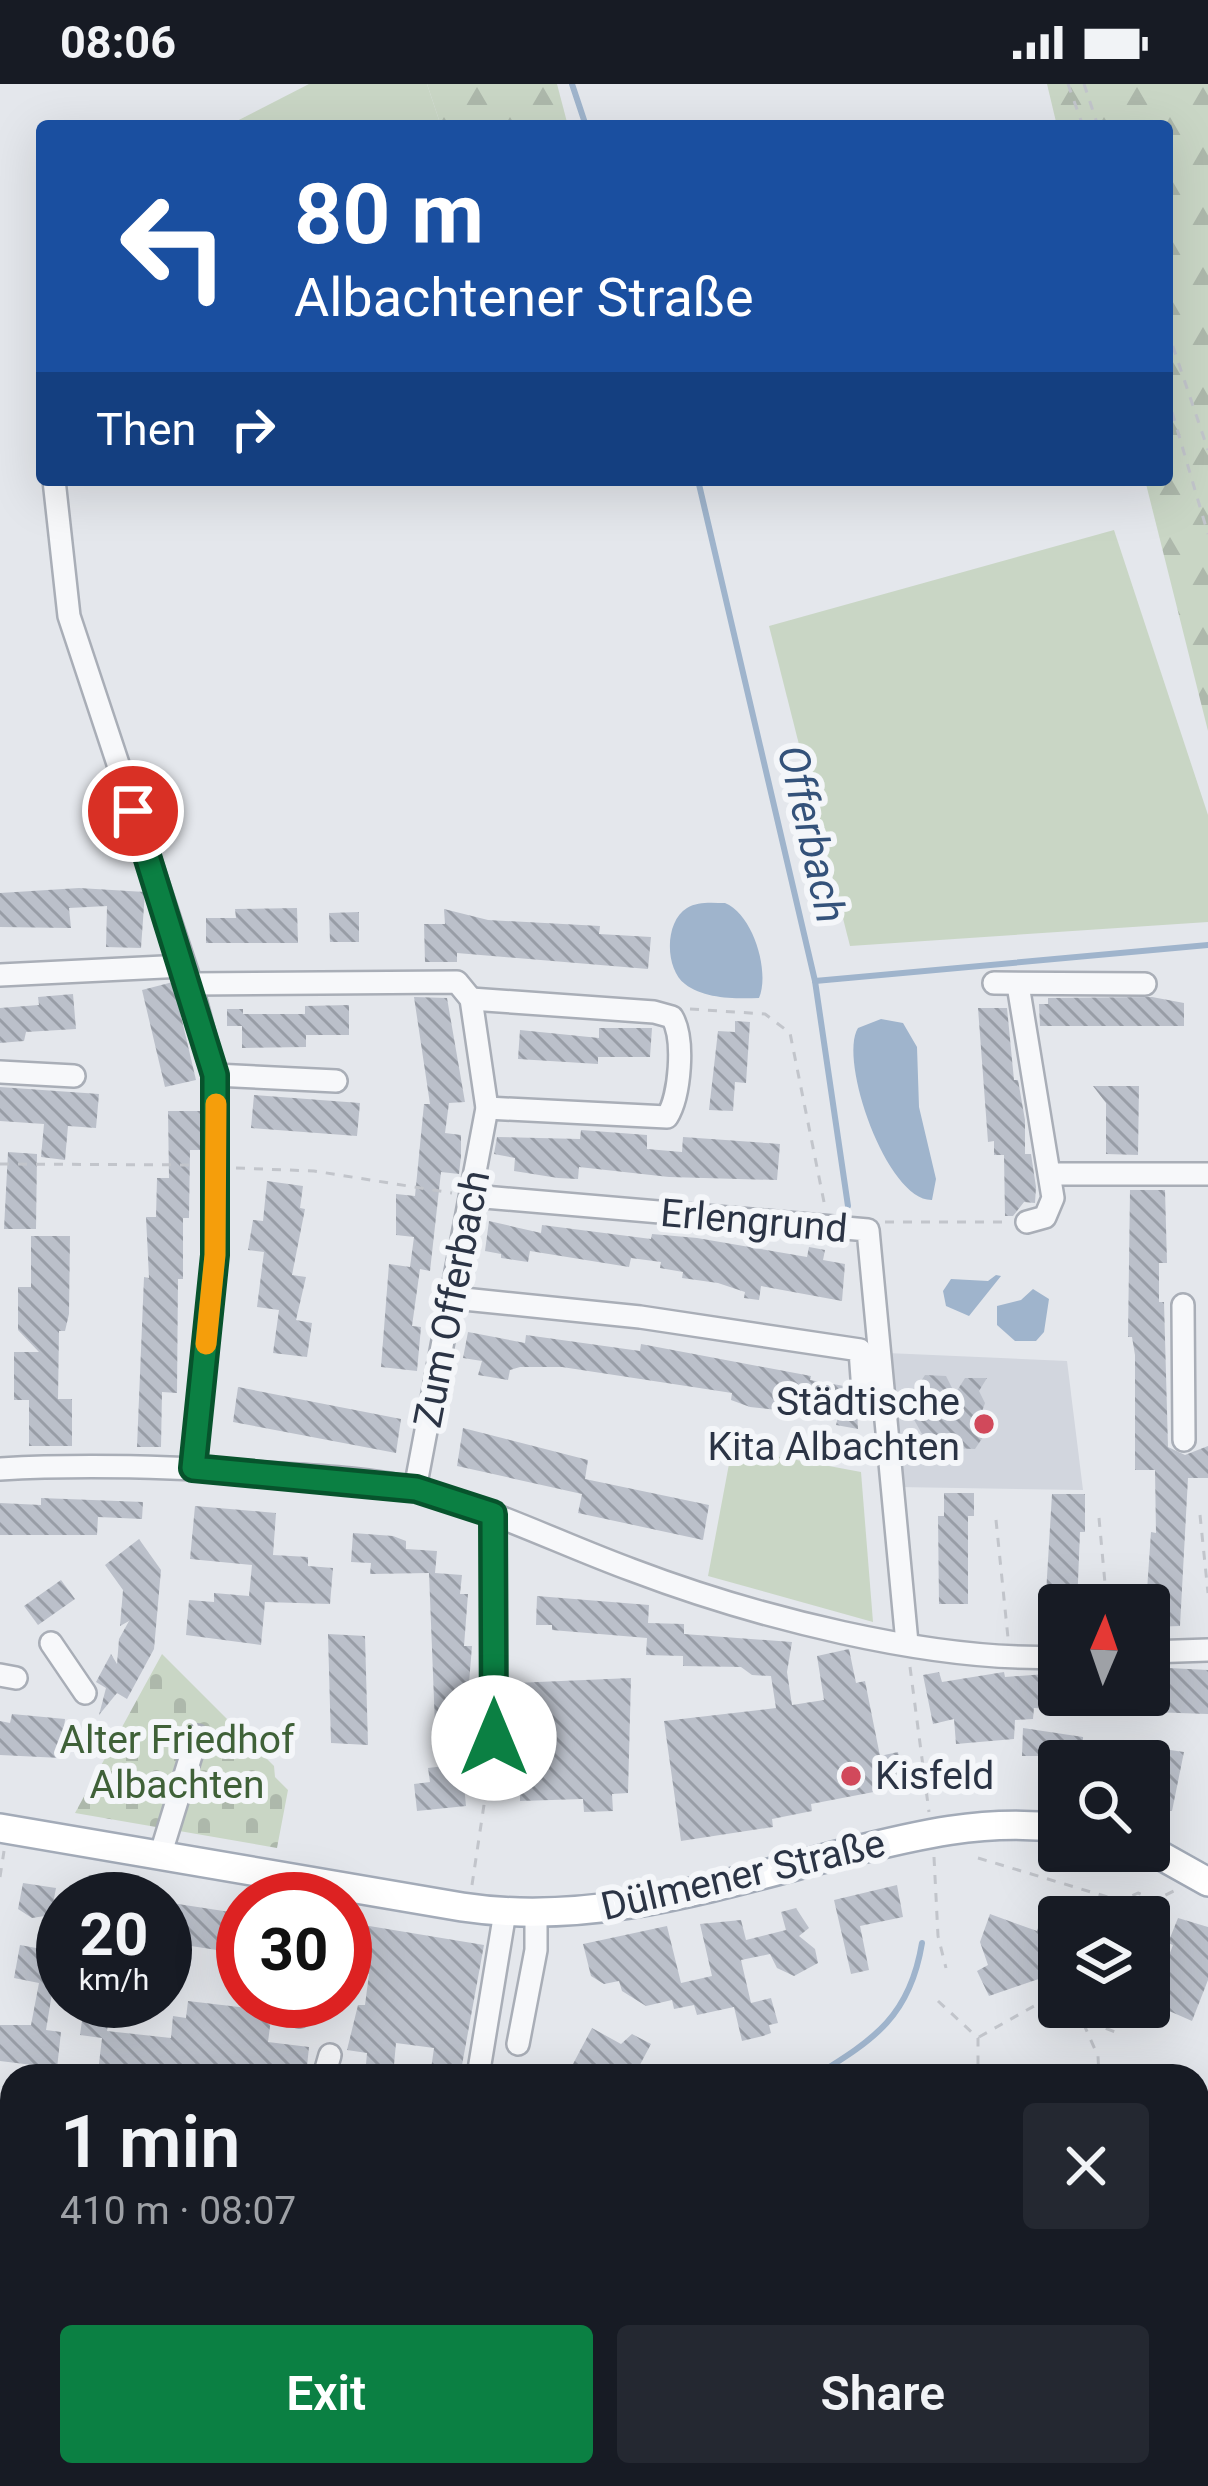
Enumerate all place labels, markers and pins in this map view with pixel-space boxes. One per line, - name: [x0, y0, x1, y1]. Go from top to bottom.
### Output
- pin: [82, 760, 184, 862]
- place label: Städtische Kita Albachten: [707, 1379, 960, 1470]
- marker: Städtische Kita Albachten: [971, 1411, 997, 1437]
- place label: Kisfeld: [875, 1753, 994, 1799]
- marker: Kisfeld: [838, 1763, 864, 1789]

